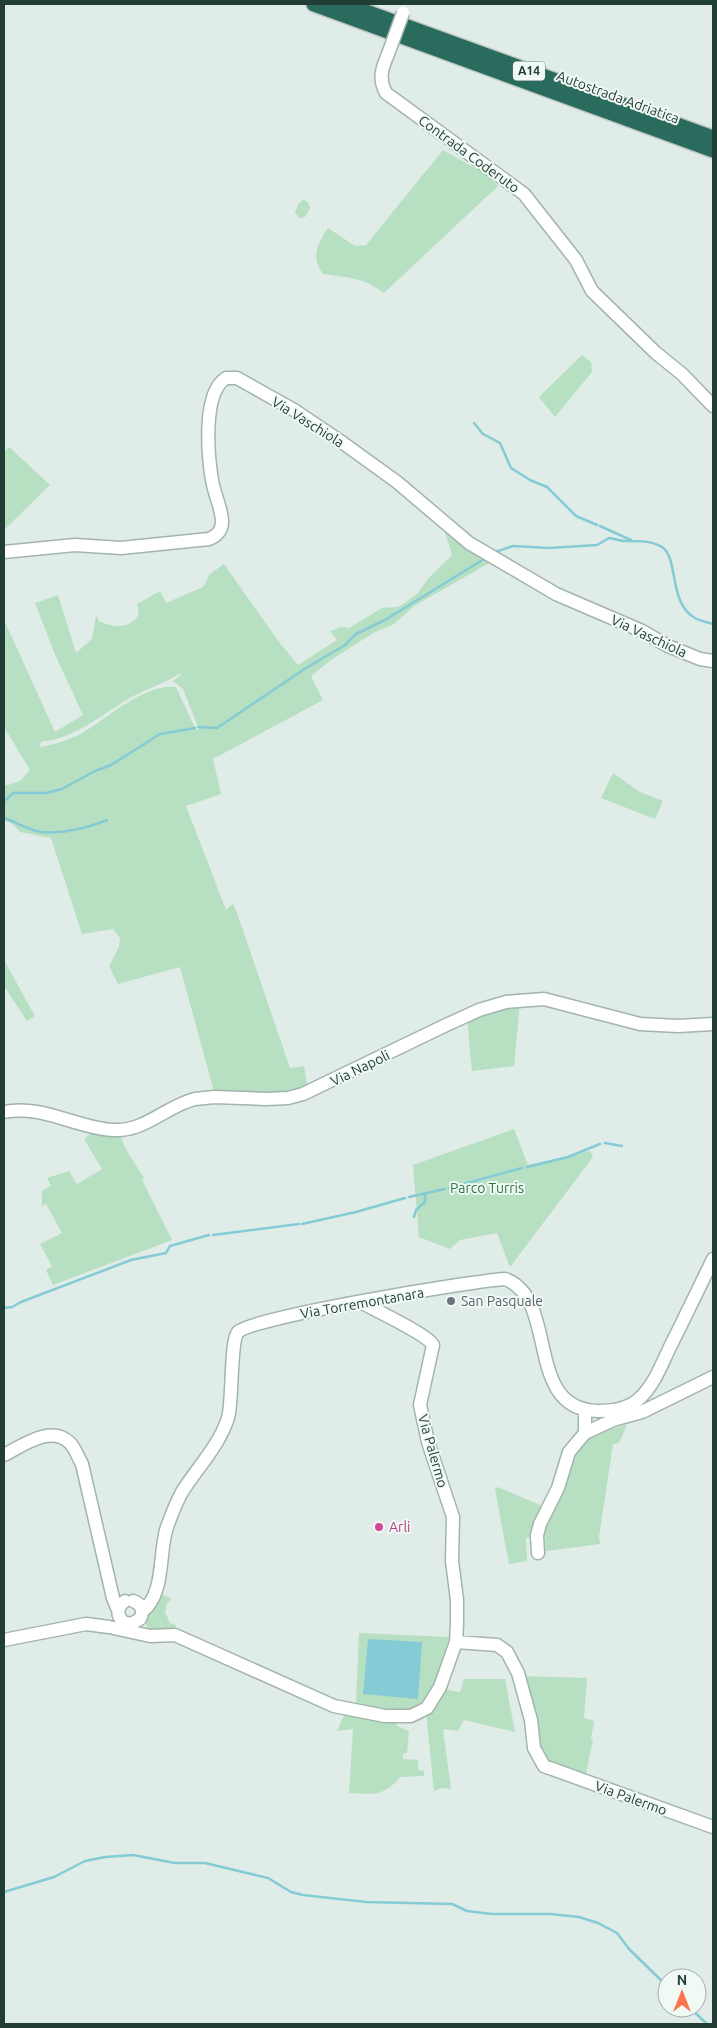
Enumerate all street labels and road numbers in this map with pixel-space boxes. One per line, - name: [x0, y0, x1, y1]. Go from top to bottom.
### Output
- road number: A14: [513, 61, 545, 80]
- street label: Autostrada Adriatica: [555, 67, 681, 127]
- street label: Contrada Coderuto: [415, 112, 523, 196]
- street label: Via Vaschiola: [269, 393, 347, 451]
- street label: Via Vaschiola: [608, 611, 690, 661]
- street label: Via Napoli: [328, 1047, 392, 1089]
- street label: Via Torremontanara: [299, 1284, 425, 1322]
- street label: Via Palermo: [415, 1412, 451, 1490]
- street label: Via Palermo: [593, 1778, 669, 1818]

